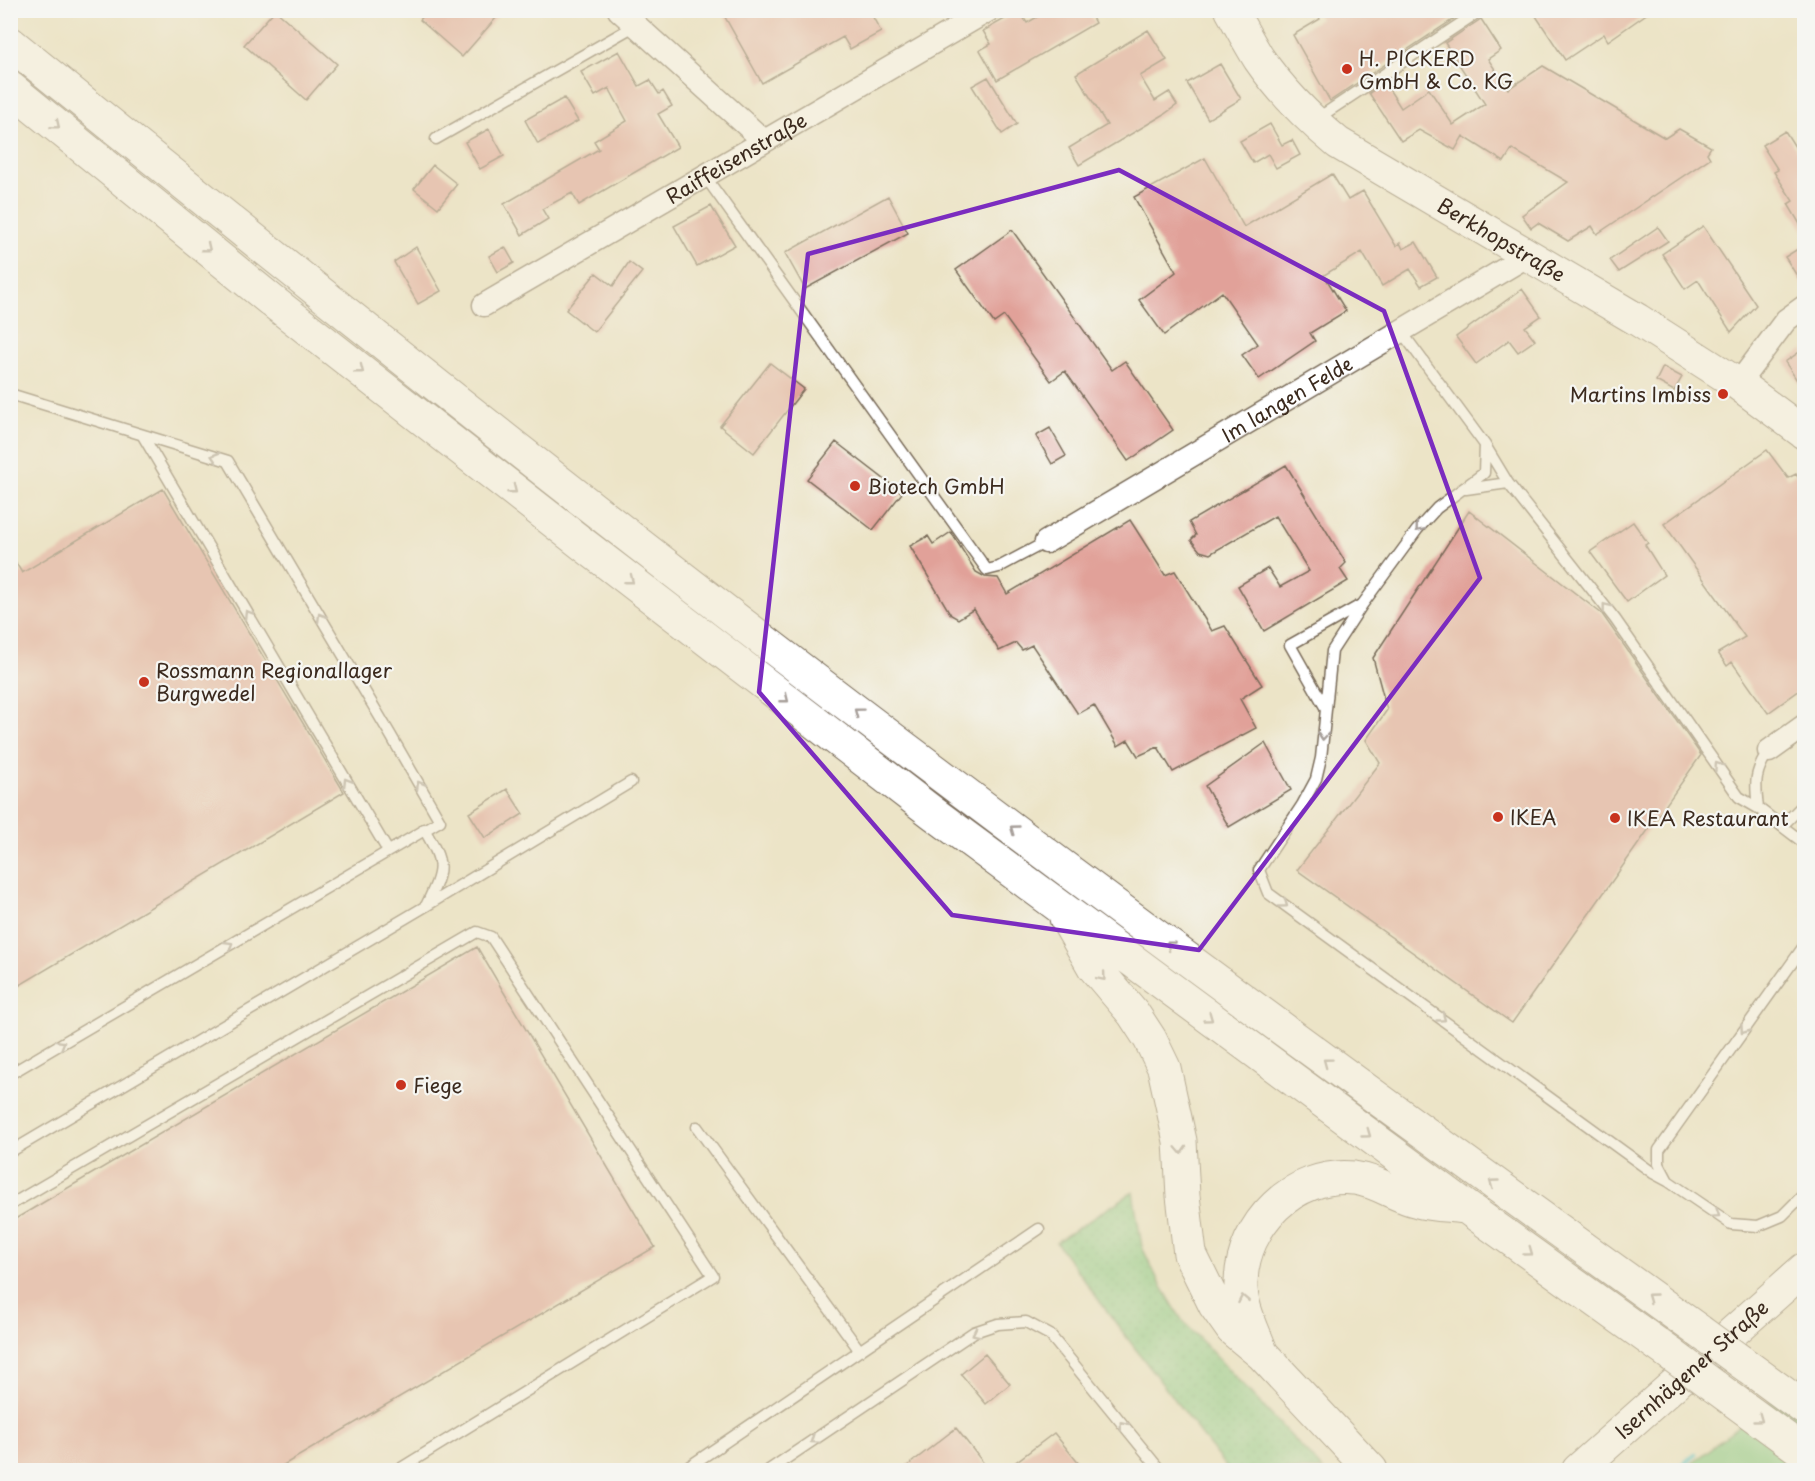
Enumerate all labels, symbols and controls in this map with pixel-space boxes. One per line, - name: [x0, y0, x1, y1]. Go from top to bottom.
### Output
- place label: H. PICKERD GmbH & Co. KG: [1359, 43, 1513, 96]
- marker: H. PICKERD GmbH & Co. KG: [1340, 62, 1354, 76]
- street label: Raiffeisenstraße: [660, 105, 812, 211]
- one-way arrow: [49, 118, 60, 129]
- street label: Berkhopstraße: [1432, 190, 1571, 289]
- one-way arrow: [200, 241, 211, 252]
- street label: Im langen Felde: [1215, 348, 1358, 450]
- one-way arrow: [353, 362, 364, 373]
- place label: Martins Imbiss: [1570, 379, 1711, 409]
- marker: Martins Imbiss: [1716, 387, 1730, 401]
- one-way arrow: [210, 452, 221, 464]
- place label: Biotech GmbH: [867, 471, 1005, 501]
- marker: Biotech GmbH: [848, 479, 862, 493]
- one-way arrow: [507, 482, 518, 493]
- one-way arrow: [1415, 521, 1426, 532]
- one-way arrow: [623, 573, 634, 584]
- one-way arrow: [1602, 603, 1613, 614]
- one-way arrow: [244, 610, 256, 620]
- one-way arrow: [316, 613, 328, 623]
- place label: Rossmann Regionallager Burgwedel: [156, 655, 393, 708]
- marker: Rossmann Regionallager Burgwedel: [137, 675, 151, 689]
- one-way arrow: [778, 692, 789, 703]
- one-way arrow: [854, 708, 865, 719]
- one-way arrow: [1317, 732, 1330, 741]
- one-way arrow: [1714, 762, 1725, 773]
- one-way arrow: [343, 778, 355, 788]
- one-way arrow: [415, 781, 427, 791]
- place label: IKEA: [1510, 802, 1557, 832]
- place label: IKEA Restaurant: [1627, 803, 1789, 833]
- marker: IKEA: [1491, 810, 1505, 824]
- marker: IKEA Restaurant: [1608, 811, 1622, 825]
- one-way arrow: [1009, 826, 1020, 837]
- one-way arrow: [1277, 897, 1288, 908]
- one-way arrow: [223, 940, 233, 952]
- one-way arrow: [1166, 941, 1177, 952]
- one-way arrow: [1094, 970, 1105, 981]
- one-way arrow: [1203, 1011, 1214, 1022]
- one-way arrow: [1436, 1011, 1447, 1022]
- one-way arrow: [1740, 1023, 1751, 1034]
- one-way arrow: [55, 1039, 65, 1051]
- one-way arrow: [1322, 1058, 1333, 1069]
- place label: Fiege: [413, 1070, 463, 1100]
- marker: Fiege: [394, 1078, 408, 1092]
- one-way arrow: [1360, 1126, 1371, 1137]
- one-way arrow: [1174, 1146, 1187, 1155]
- one-way arrow: [1488, 1179, 1499, 1190]
- one-way arrow: [1710, 1206, 1721, 1217]
- one-way arrow: [1522, 1245, 1533, 1256]
- street label: Isernhägener Straße: [1608, 1293, 1775, 1445]
- one-way arrow: [1647, 1293, 1658, 1304]
- one-way arrow: [1237, 1294, 1250, 1304]
- one-way arrow: [972, 1325, 983, 1337]
- one-way arrow: [1753, 1412, 1764, 1423]
- one-way arrow: [1120, 1421, 1131, 1432]
- one-way arrow: [810, 1433, 821, 1444]

